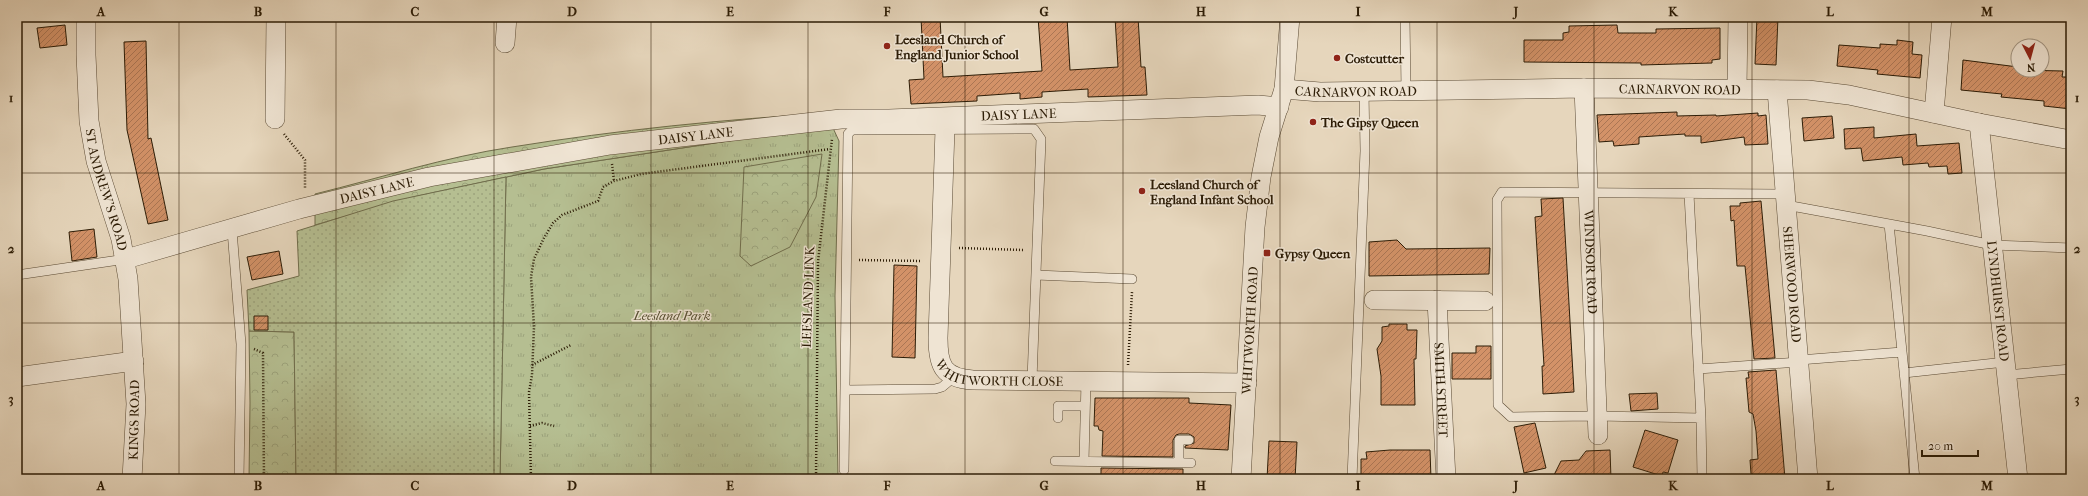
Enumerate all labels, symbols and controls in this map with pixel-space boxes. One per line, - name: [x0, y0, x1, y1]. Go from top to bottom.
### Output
- text: A: [96, 4, 106, 19]
- text: B: [254, 4, 263, 19]
- text: C: [411, 4, 420, 19]
- text: D: [567, 4, 577, 19]
- text: E: [726, 4, 734, 19]
- text: F: [883, 4, 891, 19]
- text: G: [1039, 4, 1049, 19]
- text: H: [1196, 4, 1207, 19]
- text: I: [1355, 4, 1361, 19]
- text: J: [1512, 4, 1519, 20]
- text: K: [1668, 4, 1679, 19]
- text: L: [1826, 4, 1835, 19]
- text: M: [1980, 4, 1993, 19]
- place label: Leesland Church of England Junior School: [895, 32, 1019, 63]
- north arrow: [2010, 38, 2050, 78]
- marker: Leesland Church of England Junior School: [882, 41, 892, 51]
- place label: Costcutter: [1345, 51, 1405, 66]
- marker: Costcutter: [1332, 53, 1342, 63]
- text: N: [2026, 61, 2036, 74]
- street label: CARNARVON ROAD: [1619, 81, 1741, 97]
- street label: CARNARVON ROAD: [1294, 82, 1417, 100]
- text: 1: [9, 90, 14, 105]
- text: 1: [2075, 90, 2080, 105]
- street label: DAISY LANE: [981, 105, 1057, 123]
- place label: The Gipsy Queen: [1320, 115, 1419, 131]
- marker: The Gipsy Queen: [1308, 117, 1318, 127]
- street label: DAISY LANE: [657, 124, 734, 147]
- street label: ST ANDREW'S ROAD: [83, 127, 130, 252]
- street label: DAISY LANE: [338, 174, 415, 206]
- place label: Leesland Church of England Infant School: [1150, 177, 1274, 208]
- marker: Leesland Church of England Infant School: [1137, 186, 1147, 196]
- street label: WINDSOR ROAD: [1581, 208, 1601, 314]
- street label: SHERWOOD ROAD: [1780, 226, 1805, 343]
- street label: LYNDHURST ROAD: [1984, 240, 2013, 362]
- text: 2: [8, 241, 15, 256]
- text: 2: [2074, 241, 2081, 256]
- street label: LEESLAND LINK: [799, 245, 817, 348]
- place label: Gypsy Queen: [1275, 246, 1351, 262]
- marker: Gypsy Queen: [1262, 248, 1272, 258]
- street label: WHITWORTH ROAD: [1238, 266, 1260, 396]
- park label: Leesland Park: [633, 308, 711, 323]
- street label: SMITH STREET: [1432, 342, 1451, 438]
- street label: WHITWORTH CLOSE: [932, 356, 1063, 388]
- street label: KINGS ROAD: [126, 380, 142, 460]
- text: 3: [8, 391, 14, 407]
- text: 3: [2074, 391, 2080, 407]
- scale bar: [1922, 432, 1978, 458]
- text: 20 m: [1928, 439, 1953, 453]
- text: A: [96, 478, 106, 493]
- text: B: [254, 478, 263, 493]
- text: C: [411, 478, 420, 493]
- text: D: [567, 478, 577, 493]
- text: E: [726, 478, 734, 493]
- text: F: [883, 478, 891, 493]
- text: G: [1039, 478, 1049, 493]
- text: H: [1196, 478, 1207, 493]
- text: I: [1355, 478, 1361, 493]
- text: J: [1512, 478, 1519, 494]
- text: K: [1668, 478, 1679, 493]
- text: L: [1826, 478, 1835, 493]
- text: M: [1980, 478, 1993, 493]

